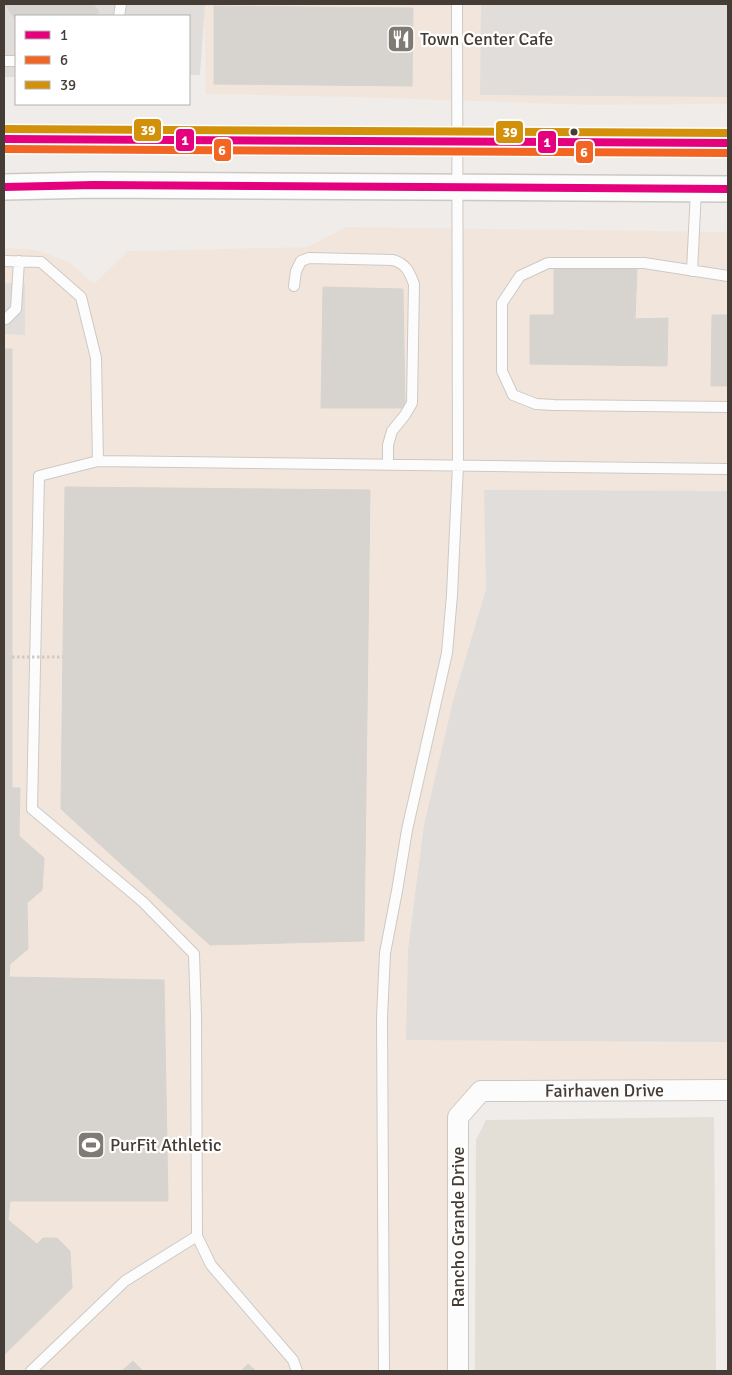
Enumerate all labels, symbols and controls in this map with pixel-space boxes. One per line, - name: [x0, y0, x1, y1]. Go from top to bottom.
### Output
- legend: [15, 15, 190, 105]
- restaurant icon: Town Center Cafe: [386, 24, 416, 54]
- text: 1: [60, 26, 68, 44]
- place label: Town Center Cafe: [420, 28, 553, 50]
- text: 6: [60, 51, 68, 69]
- text: 39: [60, 76, 76, 94]
- line badge: 39: [133, 118, 162, 142]
- line badge: 39: [495, 120, 524, 144]
- text: 39: [140, 122, 156, 139]
- text: 39: [502, 124, 518, 141]
- unlabelled marker: [569, 127, 579, 137]
- line badge: 1: [175, 128, 195, 152]
- line badge: 1: [537, 130, 557, 154]
- text: 1: [181, 132, 189, 149]
- text: 1: [543, 134, 551, 151]
- line badge: 6: [213, 138, 232, 162]
- line badge: 6: [575, 140, 594, 164]
- text: 6: [218, 142, 226, 159]
- text: 6: [580, 144, 588, 161]
- street label: Fairhaven Drive: [545, 1079, 664, 1102]
- sports icon: PurFit Athletic: [76, 1130, 106, 1160]
- place label: PurFit Athletic: [110, 1134, 222, 1156]
- street label: Rancho Grande Drive: [447, 1146, 469, 1308]

